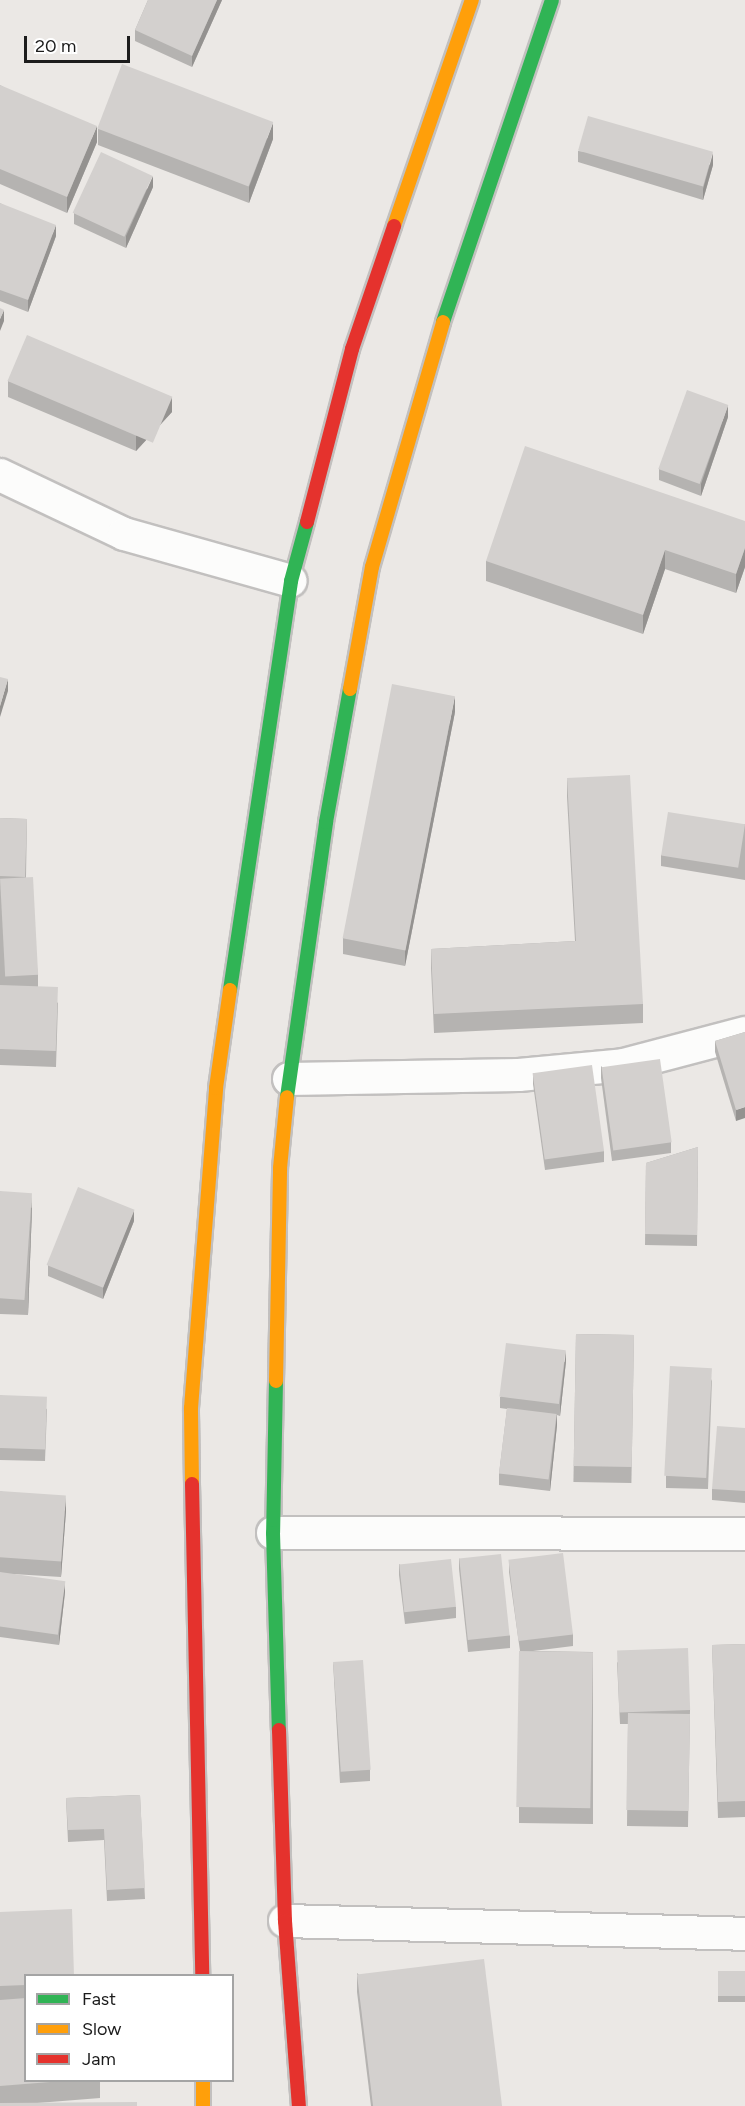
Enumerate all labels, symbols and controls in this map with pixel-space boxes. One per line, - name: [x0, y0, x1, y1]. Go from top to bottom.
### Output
- scale bar: [27, 24, 134, 62]
- text: 20 m: [35, 35, 76, 57]
- legend: [24, 1974, 234, 2082]
- text: Fast: [82, 1988, 116, 2010]
- text: Slow: [82, 2018, 121, 2040]
- text: Jam: [82, 2048, 116, 2070]

